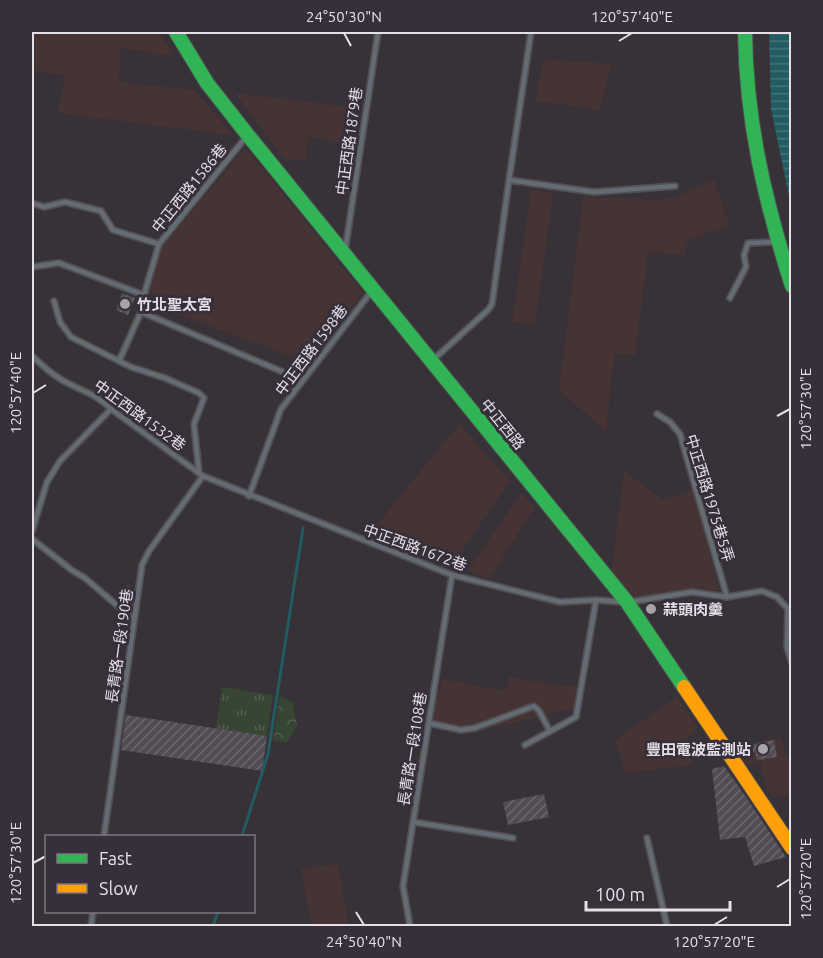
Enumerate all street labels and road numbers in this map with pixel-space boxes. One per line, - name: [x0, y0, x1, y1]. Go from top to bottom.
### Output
- street label: 中正西路1879巷: [333, 86, 365, 196]
- street label: 中正西路1586巷: [148, 140, 230, 236]
- street label: 中正西路1598巷: [271, 301, 351, 399]
- street label: 中正西路1532巷: [91, 376, 189, 454]
- street label: 中正西路: [478, 395, 528, 453]
- street label: 中正西路1975巷5弄: [683, 432, 737, 564]
- street label: 中正西路1672巷: [361, 520, 469, 574]
- street label: 長青路一段190巷: [103, 588, 135, 704]
- street label: 長青路一段108巷: [395, 691, 429, 807]

